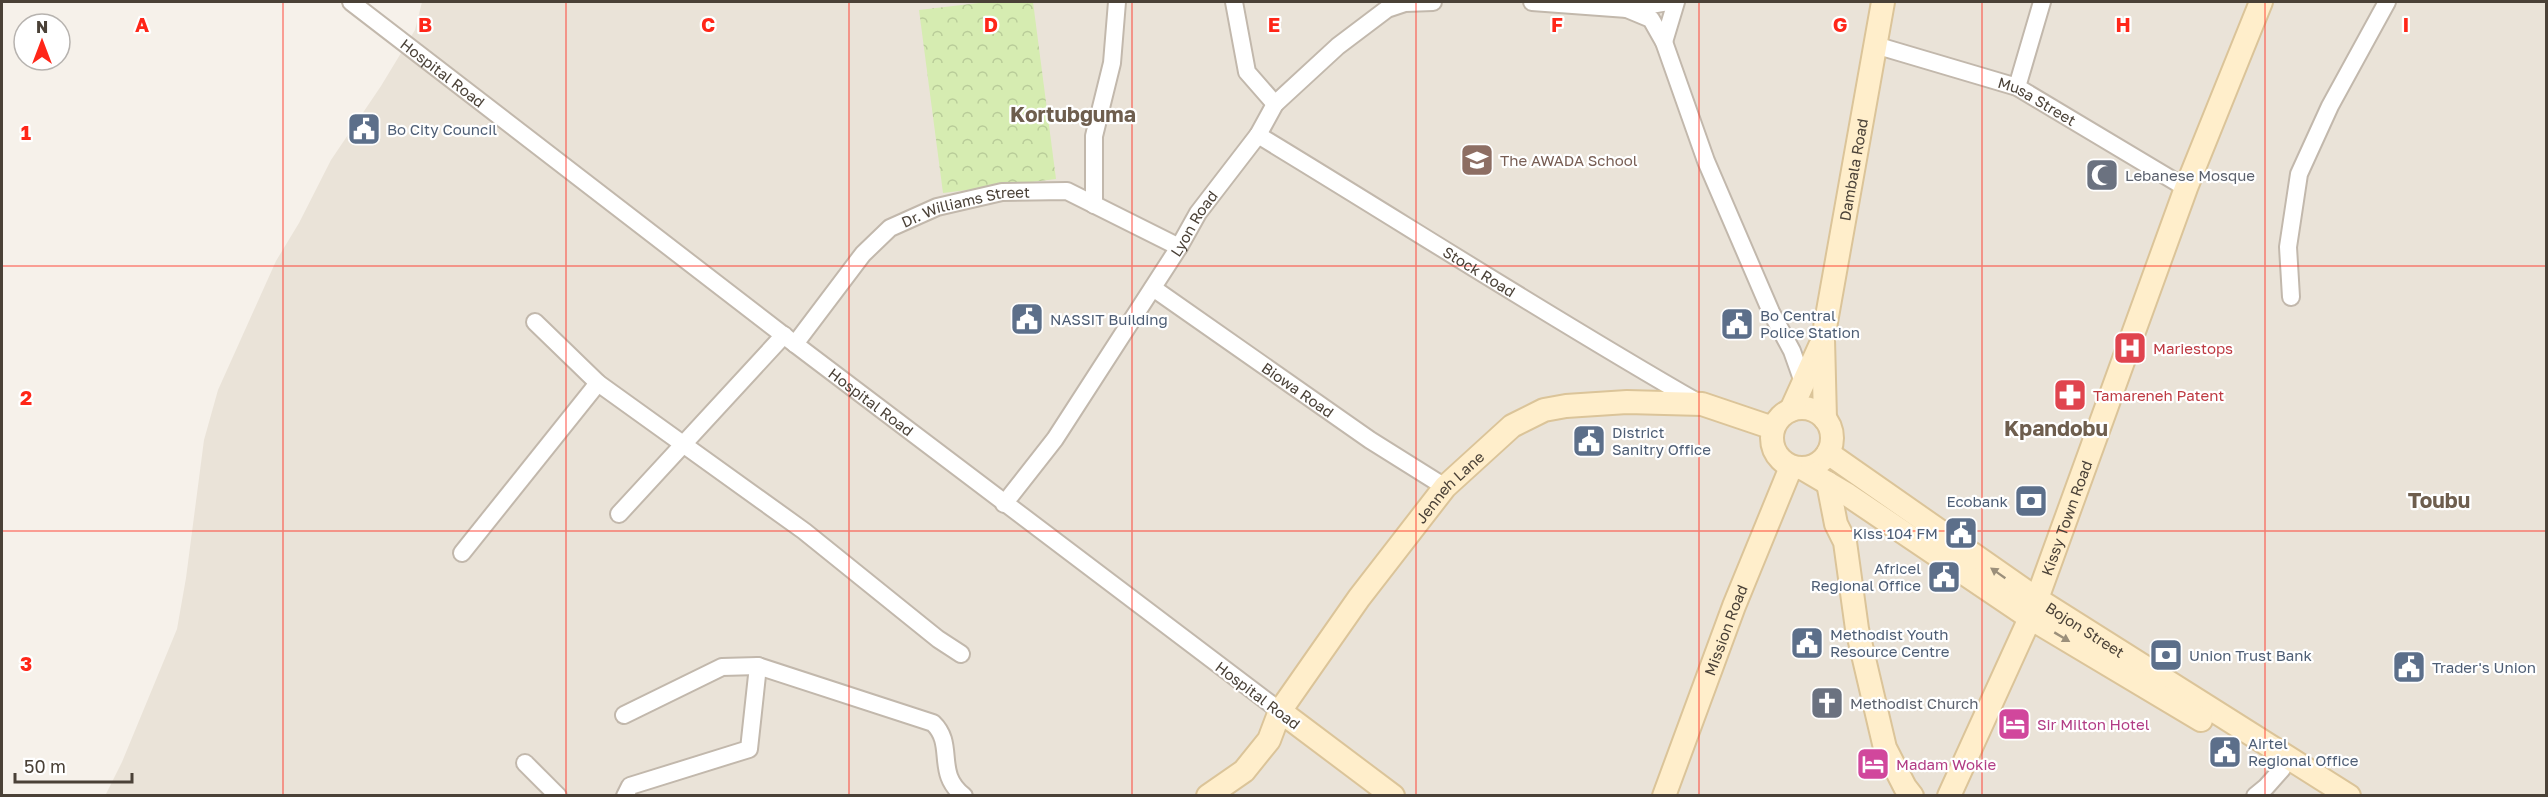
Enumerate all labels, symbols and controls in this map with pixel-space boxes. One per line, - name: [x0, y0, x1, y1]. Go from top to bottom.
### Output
- north arrow: [12, 12, 72, 72]
- text: A: [135, 12, 149, 36]
- text: B: [418, 12, 432, 36]
- text: C: [701, 12, 715, 36]
- text: D: [984, 12, 998, 36]
- text: E: [1268, 12, 1280, 36]
- text: F: [1551, 12, 1563, 36]
- text: G: [1833, 12, 1847, 36]
- text: H: [2115, 12, 2131, 36]
- text: I: [2403, 12, 2409, 36]
- text: N: [36, 17, 48, 37]
- street label: Hospital Road: [397, 35, 489, 111]
- street label: Musa Street: [1996, 73, 2079, 129]
- district label: Kortubguma: [1010, 101, 1136, 127]
- public building icon: Bo City Council: [346, 111, 382, 147]
- street label: Dambala Road: [1835, 117, 1871, 222]
- text: 1: [21, 120, 31, 144]
- place label: Bo City Council: [387, 120, 497, 138]
- school or university icon: The AWADA School: [1459, 142, 1495, 178]
- place label: The AWADA School: [1500, 151, 1638, 169]
- mosque icon: Lebanese Mosque: [2084, 157, 2120, 193]
- place label: Lebanese Mosque: [2125, 166, 2255, 184]
- street label: Dr. Williams Street: [898, 183, 1030, 231]
- street label: Lyon Road: [1166, 187, 1221, 260]
- street label: Stock Road: [1440, 242, 1519, 300]
- public building icon: NASSIT Building: [1009, 301, 1045, 337]
- public building icon: Bo Central Police Station: [1719, 306, 1755, 342]
- place label: Bo Central Police Station: [1760, 306, 1860, 341]
- place label: NASSIT Building: [1050, 310, 1168, 328]
- hospital icon: Mariestops: [2112, 330, 2148, 366]
- place label: Mariestops: [2153, 339, 2233, 357]
- street label: Biowa Road: [1258, 358, 1337, 421]
- street label: Hospital Road: [825, 364, 917, 439]
- pharmacy icon: Tamareneh Patent: [2052, 377, 2088, 413]
- text: 2: [20, 385, 32, 409]
- place label: Tamareneh Patent: [2093, 386, 2224, 404]
- district label: Kpandobu: [2004, 415, 2108, 441]
- public building icon: District Sanitry Office: [1571, 423, 1607, 459]
- place label: District Sanitry Office: [1612, 423, 1711, 458]
- street label: Jenneh Lane: [1411, 447, 1488, 527]
- street label: Kissy Town Road: [2037, 458, 2095, 578]
- bank icon: Ecobank: [2013, 483, 2049, 519]
- district label: Toubu: [2408, 487, 2470, 513]
- place label: Ecobank: [1946, 492, 2009, 510]
- public building icon: Kiss 104 FM: [1943, 515, 1979, 551]
- place label: Kiss 104 FM: [1853, 524, 1938, 542]
- place label: Africel Regional Office: [1811, 559, 1921, 594]
- public building icon: Africel Regional Office: [1926, 559, 1962, 595]
- one-way arrow: [1990, 567, 2006, 578]
- street label: Mission Road: [1700, 582, 1751, 678]
- street label: Bojon Street: [2043, 598, 2128, 661]
- public building icon: Methodist Youth Resource Centre: [1789, 625, 1825, 661]
- place label: Methodist Youth Resource Centre: [1830, 625, 1950, 660]
- one-way arrow: [2054, 632, 2071, 642]
- bank icon: Union Trust Bank: [2148, 637, 2184, 673]
- place label: Union Trust Bank: [2189, 646, 2312, 664]
- public building icon: Trader's Union: [2391, 649, 2427, 685]
- text: 3: [20, 651, 32, 675]
- street label: Hospital Road: [1212, 657, 1304, 733]
- place label: Trader's Union: [2432, 658, 2536, 676]
- church icon: Methodist Church: [1809, 685, 1845, 721]
- place label: Methodist Church: [1850, 694, 1978, 712]
- hotel icon: Sir Milton Hotel: [1996, 706, 2032, 742]
- place label: Sir Milton Hotel: [2037, 715, 2150, 733]
- public building icon: Airtel Regional Office: [2207, 734, 2243, 770]
- place label: Airtel Regional Office: [2248, 734, 2359, 769]
- scale bar: [15, 746, 132, 784]
- hotel icon: Madam Wokie: [1855, 746, 1891, 782]
- text: 50 m: [24, 755, 66, 777]
- place label: Madam Wokie: [1896, 755, 1996, 773]

